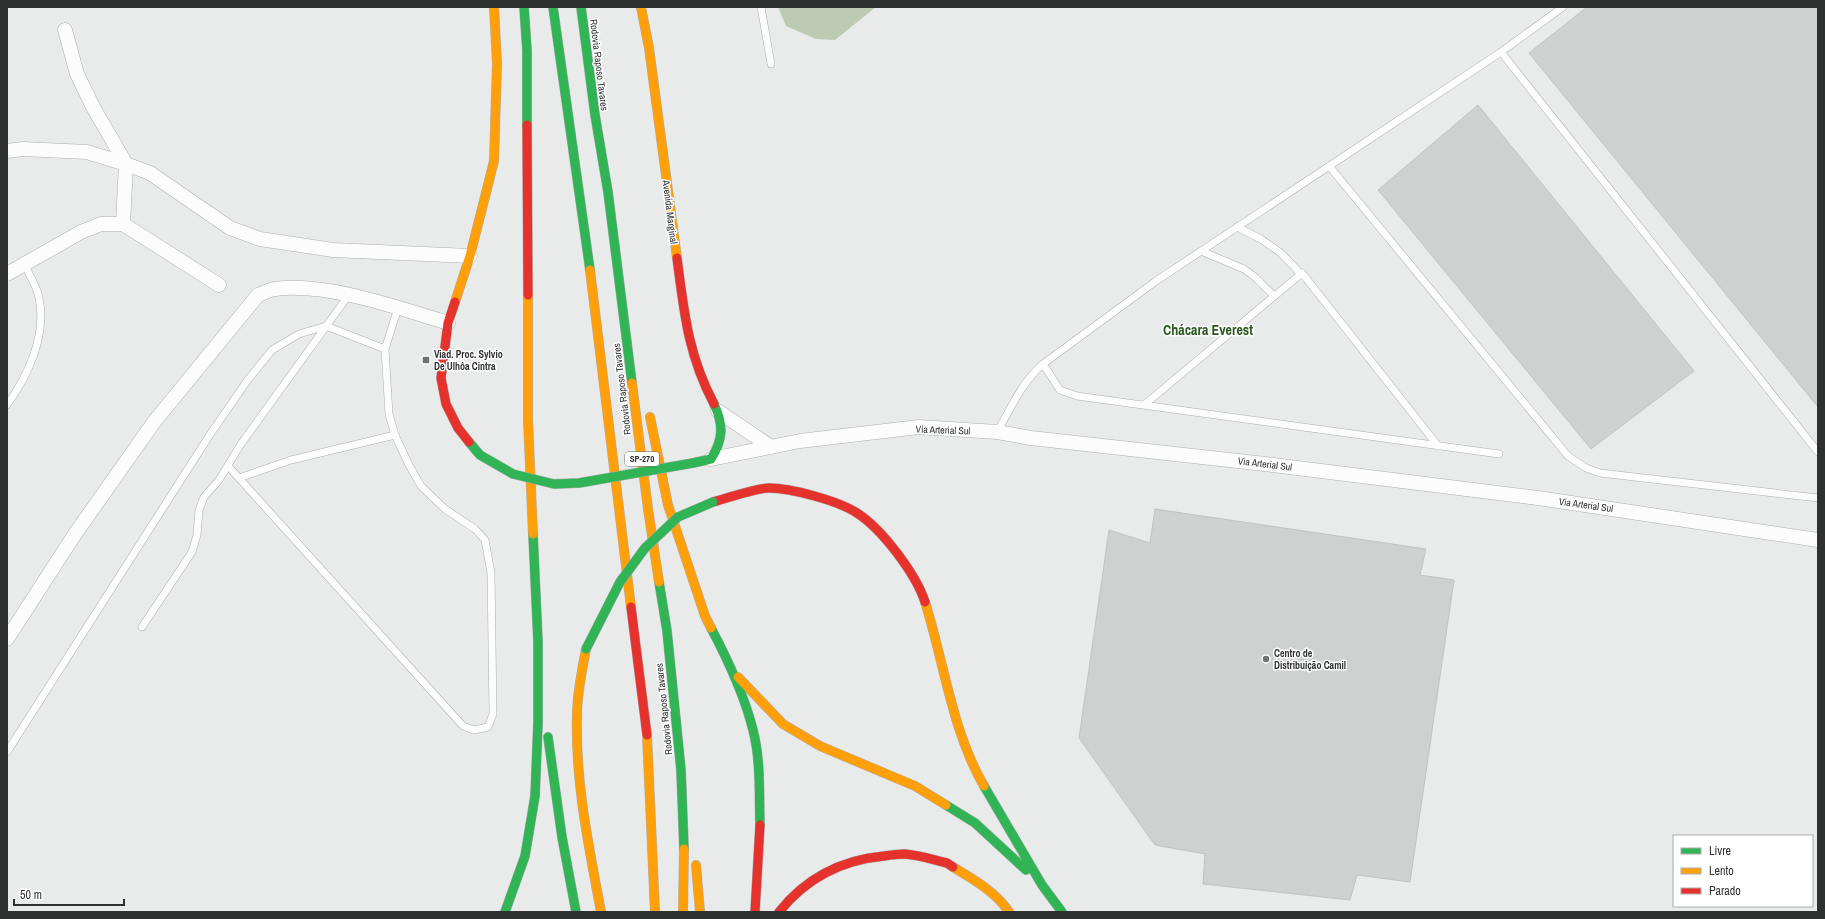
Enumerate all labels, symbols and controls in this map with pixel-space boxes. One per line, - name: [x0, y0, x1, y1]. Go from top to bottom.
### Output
- street label: Rodovia Raposo Tavares: [587, 19, 611, 111]
- street label: Avenida Marginal: [660, 178, 680, 245]
- district label: Chácara Everest: [1163, 321, 1253, 339]
- street label: Rodovia Raposo Tavares: [610, 343, 634, 435]
- place label: Viad. Proc. Sylvio De Ulhôa Cintra: [434, 348, 503, 373]
- marker: Viad. Proc. Sylvio De Ulhôa Cintra: [421, 355, 431, 365]
- street label: Via Arterial Sul: [916, 423, 971, 437]
- road number: SP-270: [625, 452, 659, 466]
- street label: Via Arterial Sul: [1237, 454, 1293, 474]
- street label: Via Arterial Sul: [1558, 495, 1614, 515]
- place label: Centro de Distribuição Camil: [1274, 647, 1346, 672]
- marker: Centro de Distribuição Camil: [1261, 654, 1271, 664]
- street label: Rodovia Raposo Tavares: [653, 663, 675, 755]
- legend: [1673, 835, 1813, 907]
- text: Livre: [1709, 843, 1731, 859]
- text: Lento: [1709, 863, 1734, 879]
- scale bar: [14, 881, 124, 907]
- text: Parado: [1709, 883, 1741, 899]
- text: 50 m: [20, 887, 42, 903]

